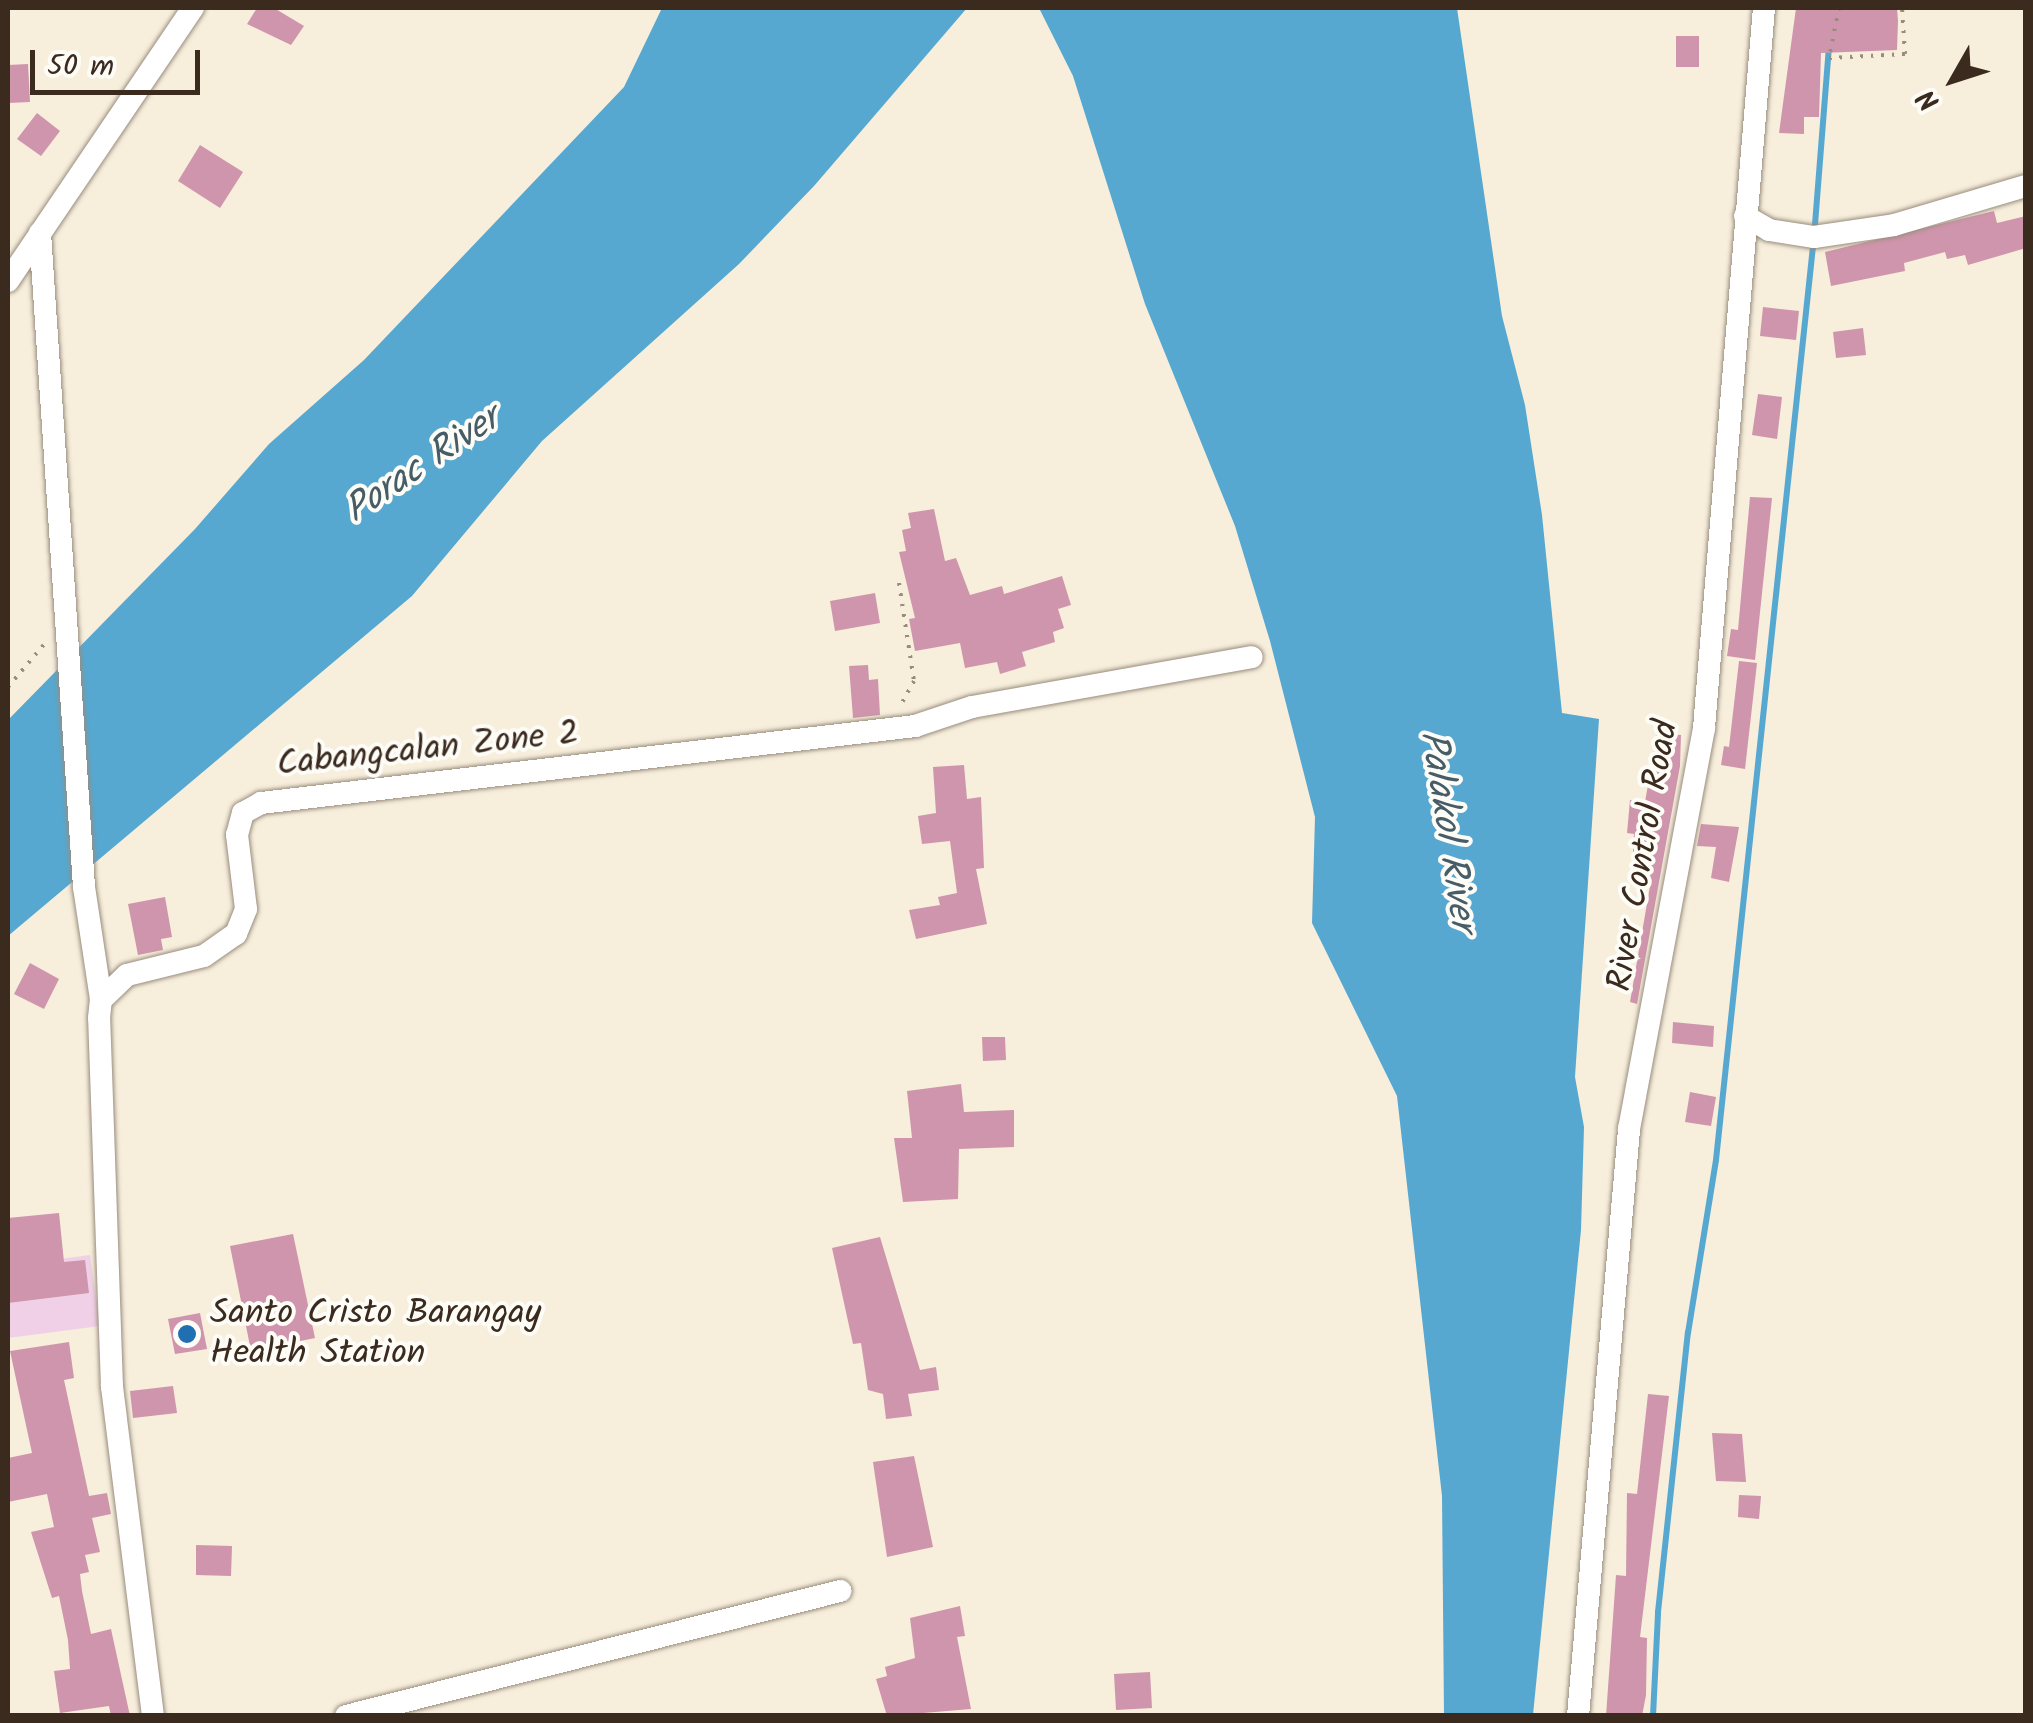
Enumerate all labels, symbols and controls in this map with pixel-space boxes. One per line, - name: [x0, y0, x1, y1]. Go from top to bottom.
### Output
- scale bar: [35, 30, 205, 92]
- north arrow: [1903, 30, 2003, 130]
- text: 50 m: [47, 43, 114, 91]
- text: N: [1906, 78, 1952, 120]
- water label: Porac River: [337, 398, 509, 534]
- street label: Cabangcalan Zone 2: [275, 713, 581, 787]
- street label: River Control Road: [1600, 717, 1688, 995]
- water label: Palakol River: [1408, 728, 1484, 934]
- place label: Santo Cristo Barangay Health Station: [210, 1293, 541, 1375]
- marker: Santo Cristo Barangay Health Station: [174, 1321, 200, 1347]

